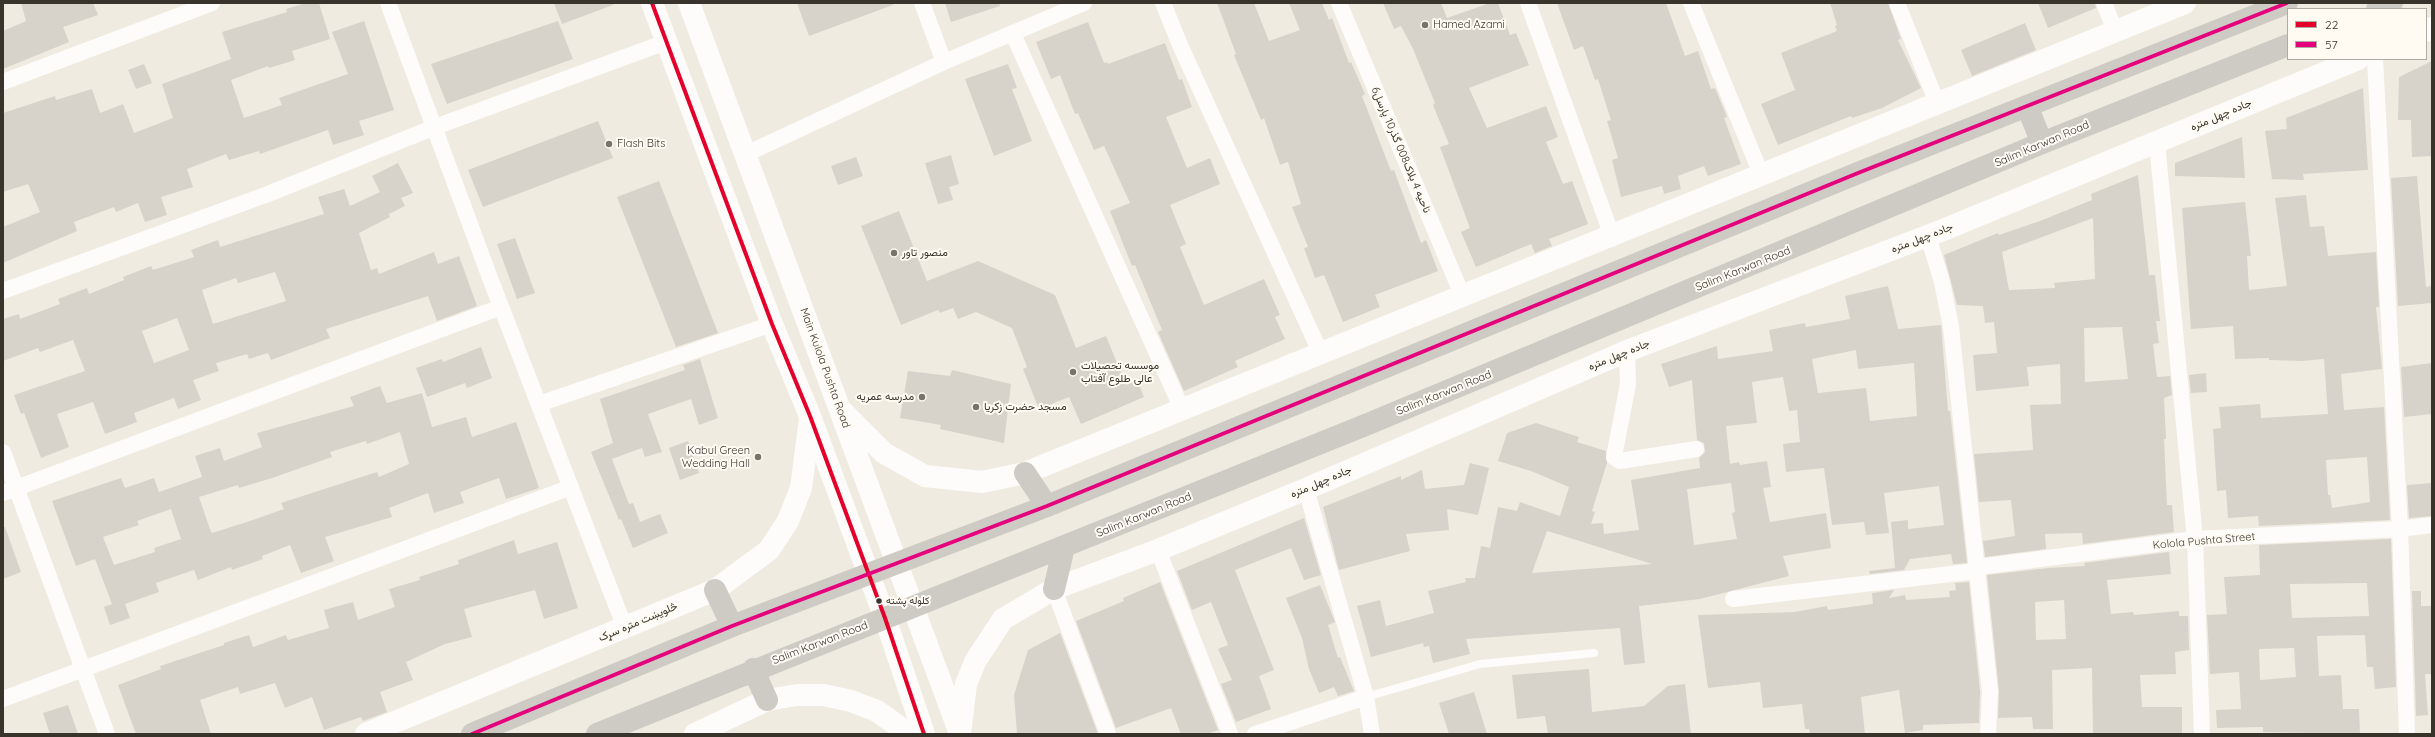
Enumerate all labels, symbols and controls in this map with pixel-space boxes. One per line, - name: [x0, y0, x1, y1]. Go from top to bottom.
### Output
- legend: [2287, 8, 2427, 60]
- text: 22: [2325, 17, 2338, 32]
- place label: Hamed Azami: [1433, 18, 1505, 32]
- marker: Hamed Azami: [1420, 20, 1430, 30]
- text: 57: [2325, 37, 2338, 52]
- street label: ناحیه 4 بلاک008 گذر10 پارسل6: [1368, 85, 1434, 215]
- street label: جاده چهل متره: [2188, 96, 2254, 134]
- street label: Salim Karwan Road: [1993, 118, 2091, 170]
- place label: Flash Bits: [617, 137, 665, 151]
- marker: Flash Bits: [604, 139, 614, 149]
- street label: جاده چهل متره: [1889, 220, 1955, 256]
- street label: Salim Karwan Road: [1694, 244, 1792, 294]
- place label: منصور تاور: [902, 246, 948, 260]
- marker: منصور تاور: [889, 248, 899, 258]
- street label: Main Kulola Pushta Road: [797, 306, 853, 430]
- street label: جاده چهل متره: [1586, 337, 1652, 373]
- place label: موسسه تحصیلات عالی طلوع آفتاب: [1081, 359, 1159, 385]
- marker: موسسه تحصیلات عالی طلوع آفتاب: [1068, 367, 1078, 377]
- street label: Salim Karwan Road: [1395, 368, 1493, 418]
- place label: مدرسه عمریه: [857, 390, 914, 404]
- marker: مدرسه عمریه: [917, 392, 927, 402]
- place label: مسجد حضرت زکریا: [984, 400, 1067, 414]
- marker: مسجد حضرت زکریا: [971, 402, 981, 412]
- place label: Kabul Green Wedding Hall: [682, 444, 750, 470]
- marker: Kabul Green Wedding Hall: [753, 452, 763, 462]
- street label: جاده چهل متره: [1288, 463, 1354, 501]
- street label: Salim Karwan Road: [1095, 490, 1193, 540]
- street label: Kolola Pushta Street: [2152, 530, 2256, 552]
- place label: کلوله پشته: [886, 595, 929, 607]
- marker: کلوله پشته: [874, 596, 884, 606]
- street label: څلویښت متره سړک: [597, 599, 679, 645]
- street label: Salim Karwan Road: [770, 619, 870, 667]

